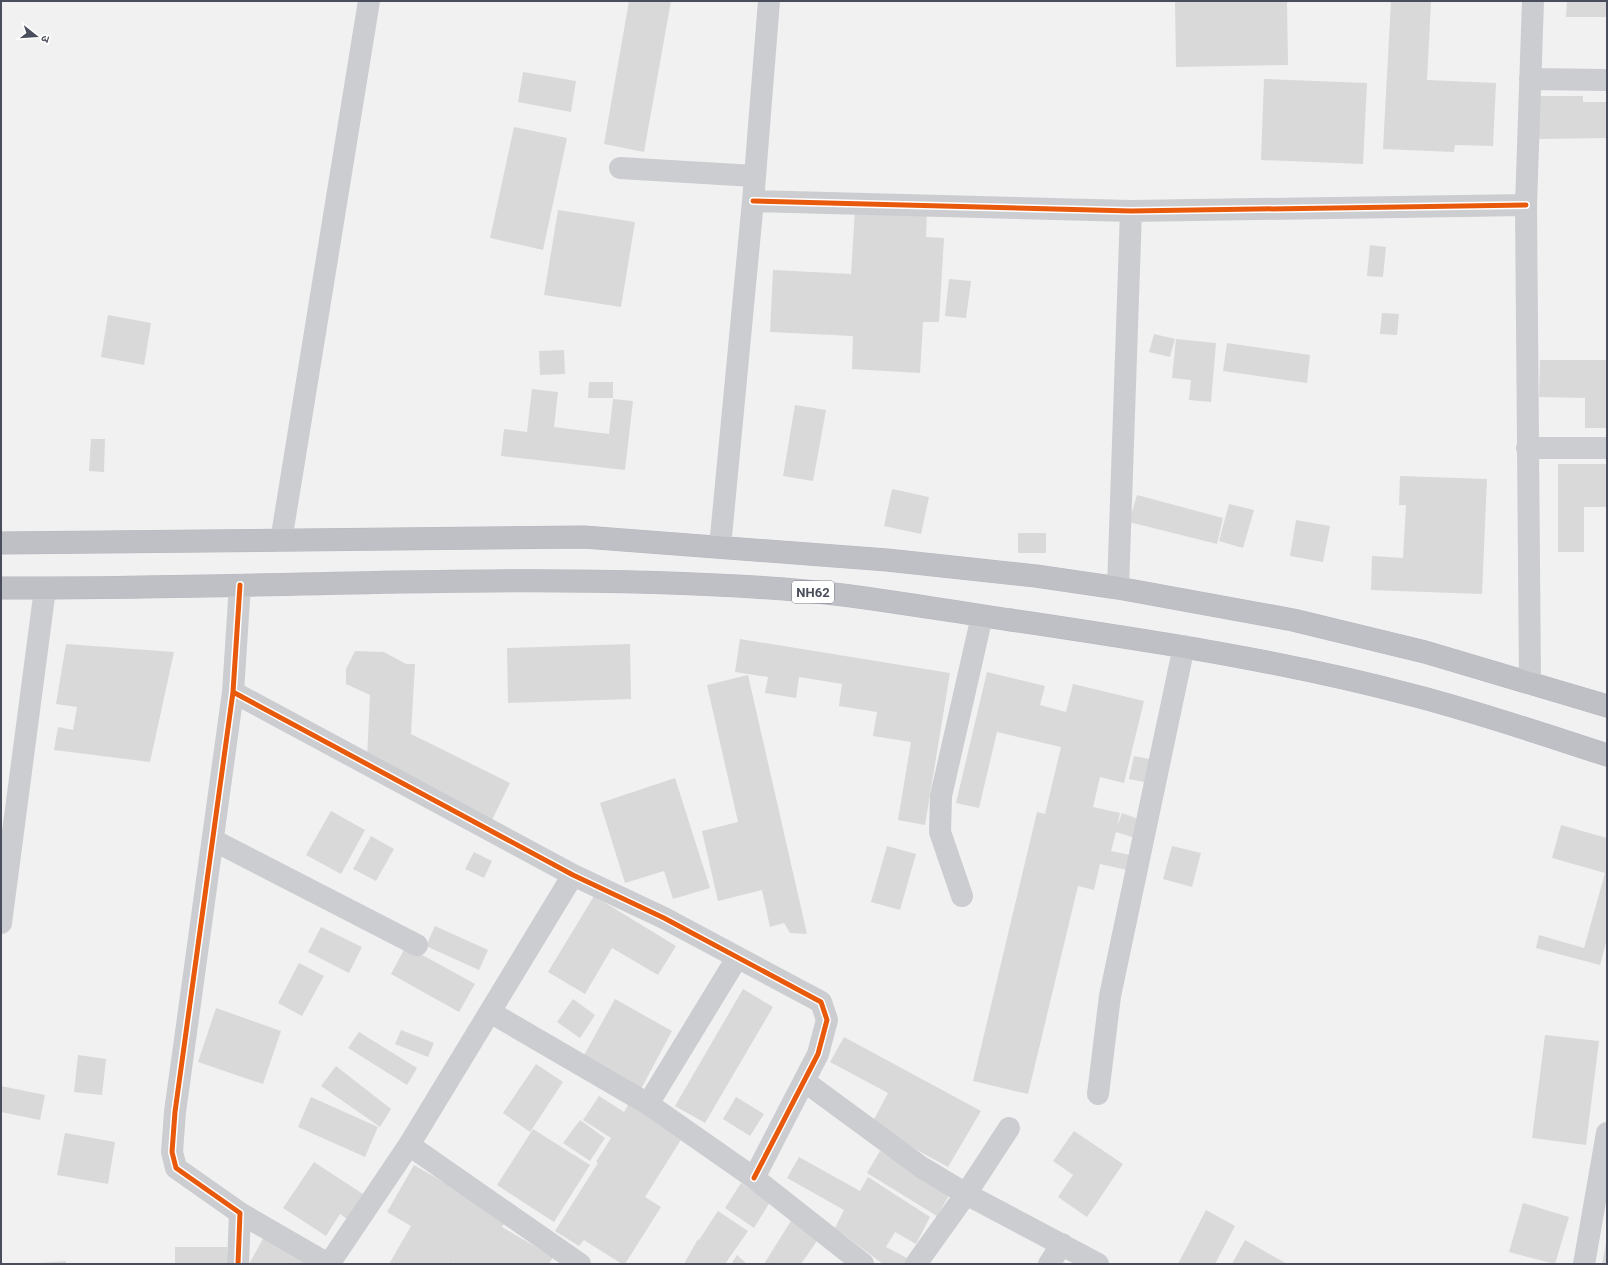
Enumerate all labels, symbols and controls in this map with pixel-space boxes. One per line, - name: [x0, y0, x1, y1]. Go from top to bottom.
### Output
- north arrow: [16, 16, 56, 56]
- text: उ: [38, 34, 52, 44]
- road number: NH62: [792, 581, 834, 603]

